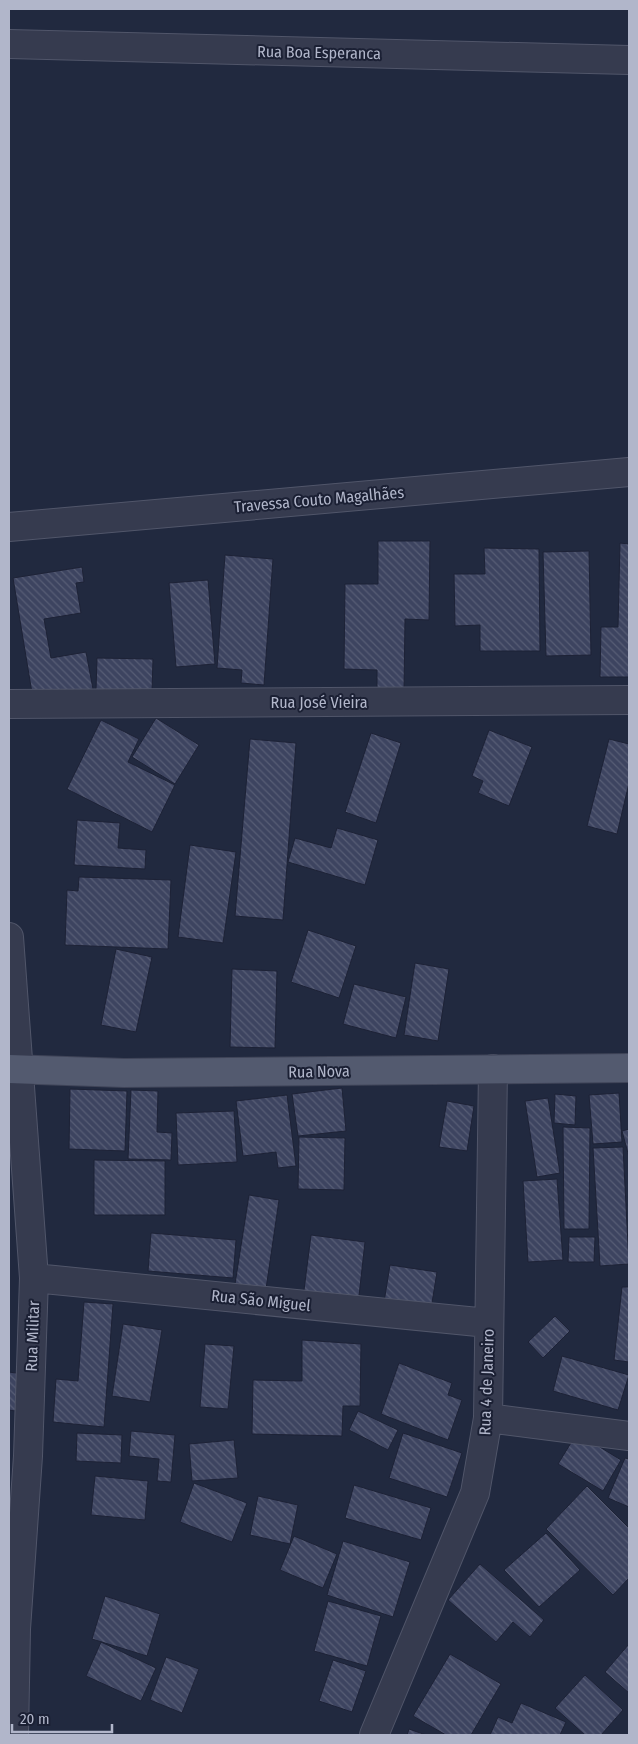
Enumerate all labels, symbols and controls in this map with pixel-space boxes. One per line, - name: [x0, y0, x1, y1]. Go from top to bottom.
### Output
- street label: Rua Boa Esperanca: [257, 42, 381, 63]
- street label: Travessa Couto Magalhães: [233, 483, 405, 516]
- street label: Rua José Vieira: [270, 693, 368, 712]
- street label: Rua Nova: [288, 1061, 350, 1082]
- street label: Rua São Miguel: [210, 1286, 312, 1315]
- street label: Rua Militar: [22, 1300, 43, 1372]
- street label: Rua 4 de Janeiro: [475, 1328, 498, 1436]
- scale bar: [12, 1702, 112, 1734]
- text: 20 m: [20, 1710, 50, 1728]

